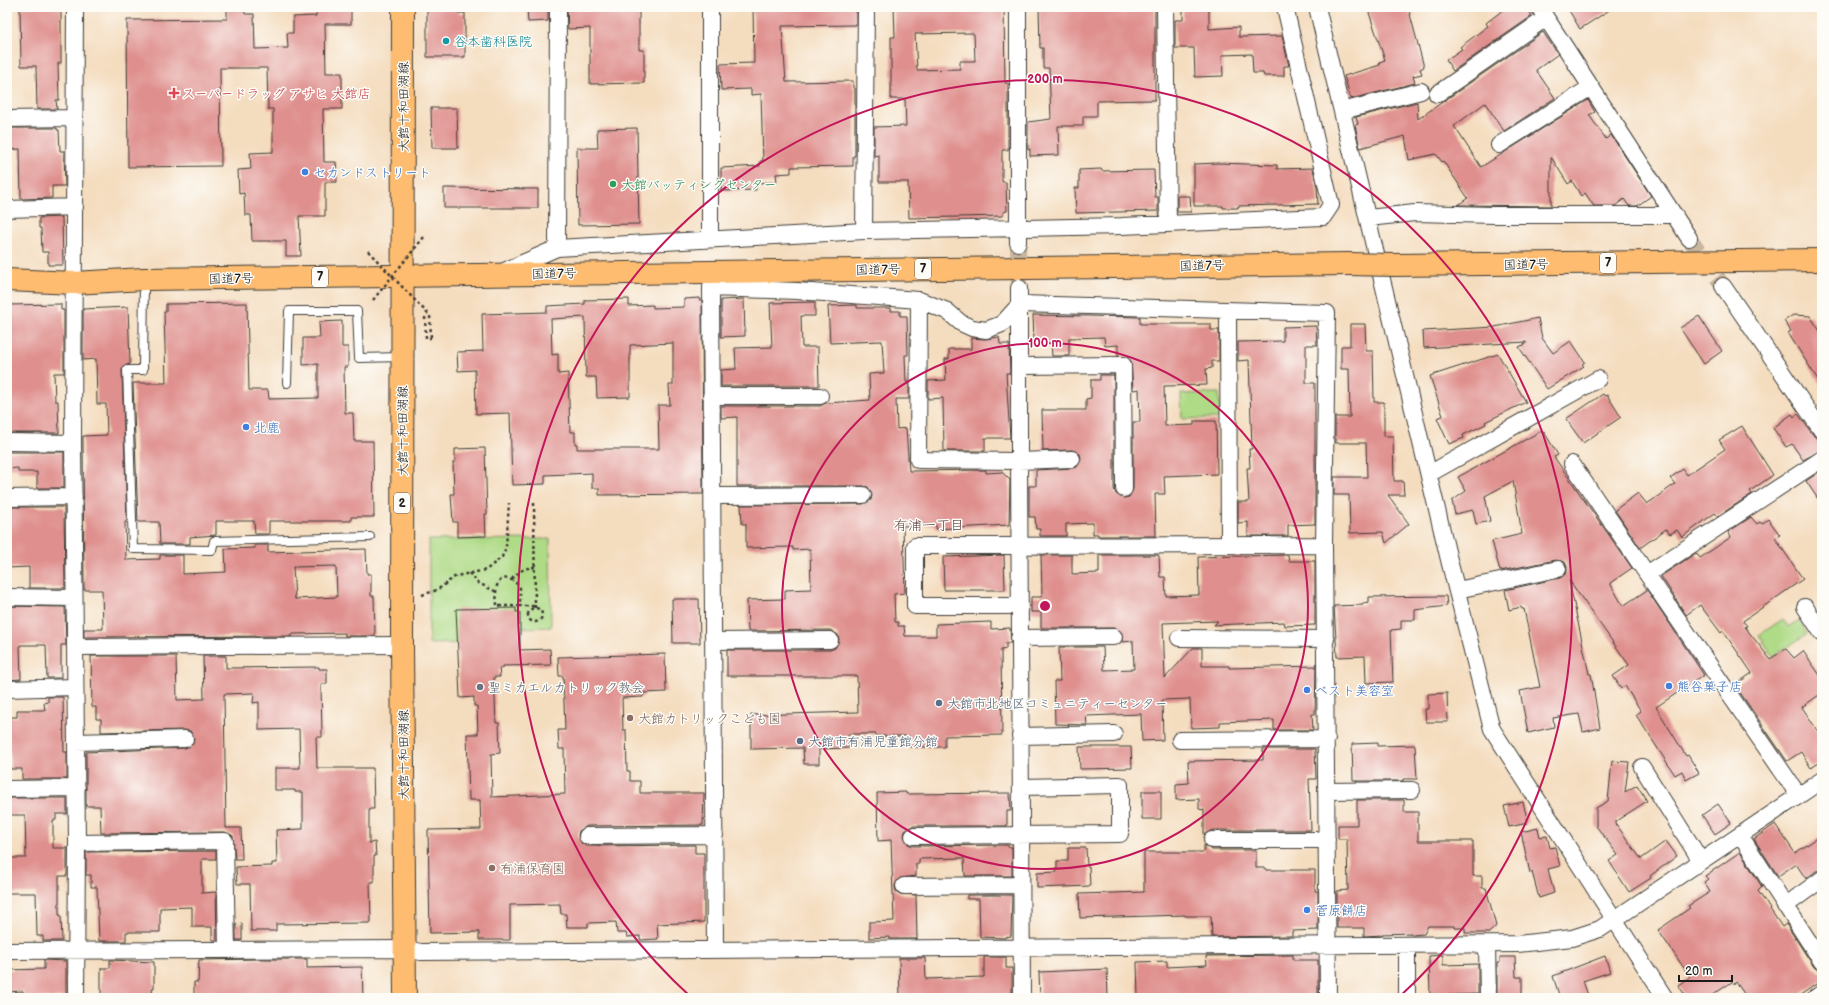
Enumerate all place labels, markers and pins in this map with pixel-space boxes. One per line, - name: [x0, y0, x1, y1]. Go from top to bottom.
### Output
- place label: 谷本歯科医院: [454, 34, 532, 50]
- marker: 谷本歯科医院: [441, 36, 451, 46]
- place label: スーパードラッグ アサヒ 大館店: [182, 86, 371, 102]
- marker: スーパードラッグ アサヒ 大館店: [169, 88, 179, 98]
- place label: セカンドストリート: [313, 165, 431, 181]
- marker: セカンドストリート: [300, 167, 310, 177]
- place label: 大館バッティングセンター: [621, 177, 776, 193]
- marker: 大館バッティングセンター: [608, 179, 618, 189]
- place label: 北鹿: [254, 420, 280, 436]
- marker: 北鹿: [241, 422, 251, 432]
- centre of rings: [1038, 599, 1052, 613]
- place label: 熊谷菓子店: [1677, 679, 1742, 695]
- place label: 聖ミカエルカトリック教会: [488, 680, 644, 696]
- marker: 熊谷菓子店: [1664, 681, 1674, 691]
- marker: 聖ミカエルカトリック教会: [475, 682, 485, 692]
- place label: ベスト美容室: [1315, 683, 1394, 699]
- marker: ベスト美容室: [1302, 685, 1312, 695]
- place label: 大館市北地区コミュニティーセンター: [947, 696, 1167, 712]
- marker: 大館市北地区コミュニティーセンター: [934, 698, 944, 708]
- place label: 大館カトリックこども園: [638, 711, 781, 727]
- marker: 大館カトリックこども園: [625, 713, 635, 723]
- place label: 大館市有浦児童館分館: [808, 734, 938, 750]
- marker: 大館市有浦児童館分館: [795, 736, 805, 746]
- place label: 有浦保育園: [500, 861, 565, 877]
- marker: 有浦保育園: [487, 863, 497, 873]
- place label: 菅原餅店: [1315, 903, 1367, 919]
- marker: 菅原餅店: [1302, 905, 1312, 915]

